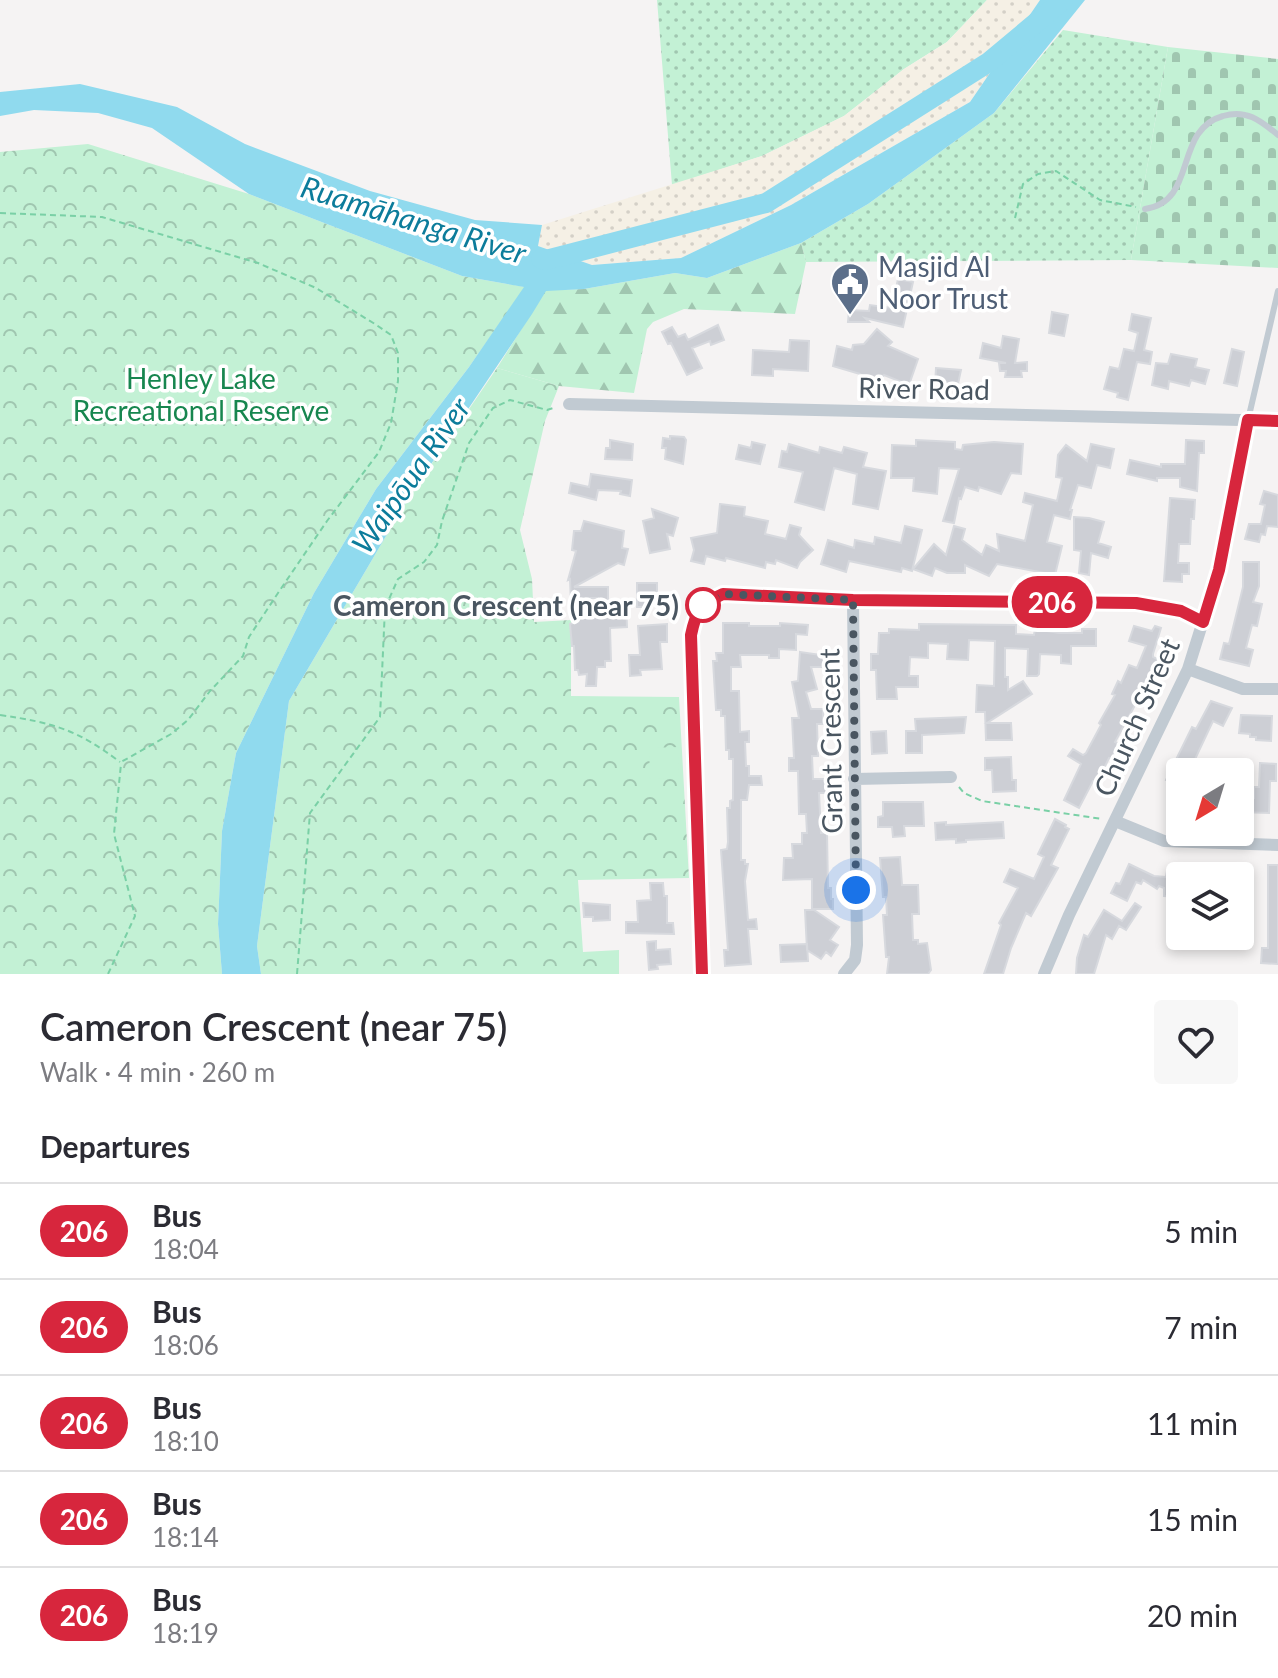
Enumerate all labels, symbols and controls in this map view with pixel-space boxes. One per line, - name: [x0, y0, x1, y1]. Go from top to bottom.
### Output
- water label: Ruamāhanga River: [297, 168, 532, 271]
- place label: Masjid Al Noor Trust: [878, 249, 1008, 315]
- public building icon: Masjid Al Noor Trust: [829, 261, 871, 316]
- park label: Henley Lake Recreational Reserve: [73, 361, 329, 427]
- street label: River Road: [858, 370, 990, 406]
- water label: Waipōua River: [343, 390, 477, 560]
- line badge: 206: [1006, 576, 1098, 628]
- text: 206: [1028, 585, 1076, 619]
- place label: Cameron Crescent (near 75): [333, 588, 679, 622]
- marker: Cameron Crescent (near 75): [686, 588, 720, 622]
- street label: Church Street: [1086, 633, 1186, 801]
- street label: Grant Crescent: [811, 648, 849, 834]
- north arrow: [1166, 758, 1254, 846]
- map controls: [1166, 758, 1254, 950]
- button: layers: [1166, 862, 1254, 950]
- your location: [836, 870, 876, 910]
- button: heart: [1154, 1000, 1238, 1084]
- text: Cameron Crescent (near 75): [40, 1003, 507, 1049]
- text: Walk · 4 min · 260 m: [40, 1056, 275, 1088]
- text: Departures: [40, 1128, 190, 1164]
- text: Bus: [152, 1197, 202, 1233]
- text: 5 min: [1164, 1213, 1238, 1249]
- text: 206: [60, 1214, 108, 1248]
- text: 18:04: [152, 1233, 219, 1265]
- text: Bus: [152, 1293, 202, 1329]
- text: 7 min: [1164, 1309, 1238, 1345]
- text: 206: [60, 1310, 108, 1344]
- text: 18:06: [152, 1329, 219, 1361]
- text: Bus: [152, 1389, 202, 1425]
- text: 11 min: [1147, 1405, 1238, 1441]
- text: 206: [60, 1406, 108, 1440]
- text: 18:10: [152, 1425, 219, 1457]
- text: Bus: [152, 1485, 202, 1521]
- text: 15 min: [1147, 1501, 1238, 1537]
- text: 206: [60, 1502, 108, 1536]
- text: 18:14: [152, 1521, 219, 1553]
- text: Bus: [152, 1581, 202, 1617]
- text: 20 min: [1147, 1597, 1238, 1633]
- text: 206: [60, 1598, 108, 1632]
- text: 18:19: [152, 1617, 219, 1649]

